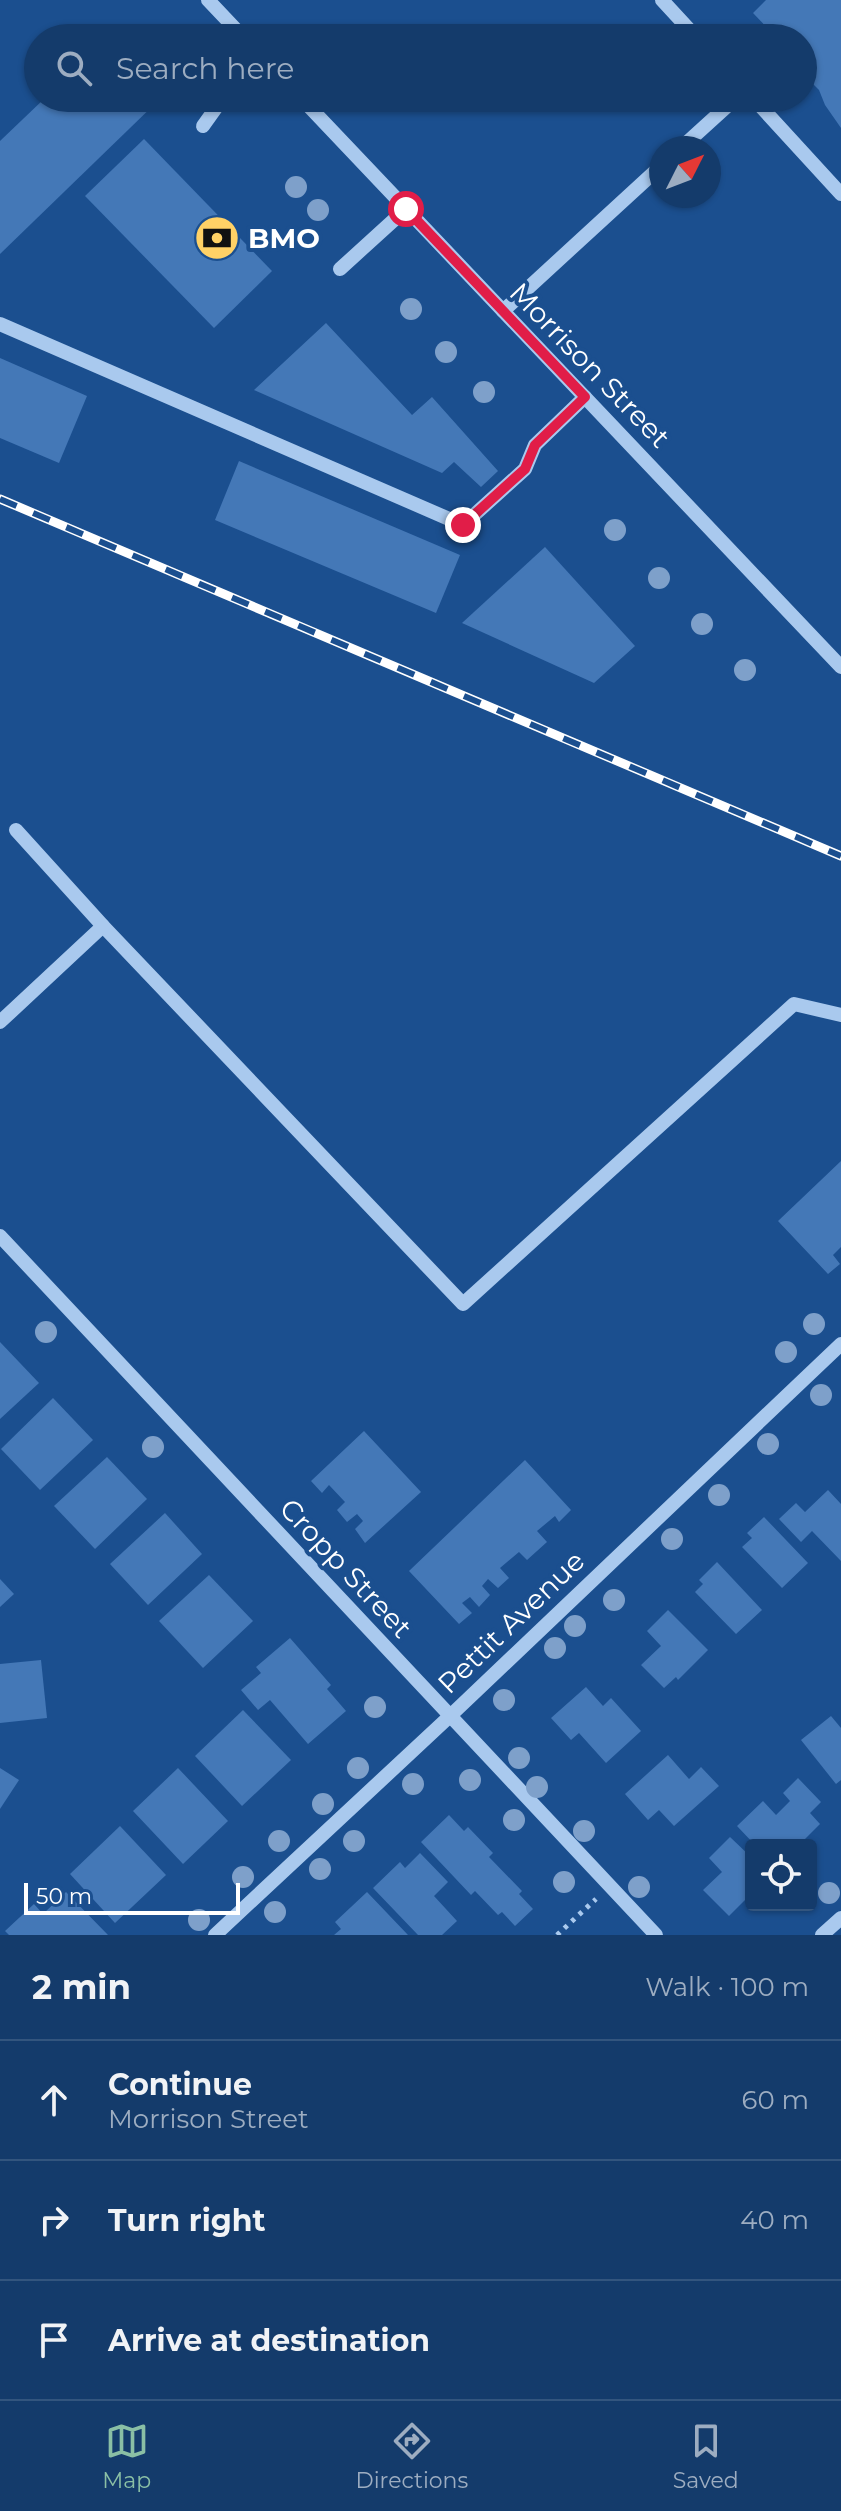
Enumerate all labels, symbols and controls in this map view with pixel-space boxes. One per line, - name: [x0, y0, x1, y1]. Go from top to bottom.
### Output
- search box: [24, 24, 817, 112]
- icon: search: [52, 46, 96, 90]
- text: Search here: [116, 50, 294, 87]
- north arrow: [649, 136, 721, 208]
- route start: [388, 191, 424, 227]
- bank icon: BMO: [193, 214, 241, 262]
- place label: BMO: [248, 221, 320, 255]
- street label: Morrison Street: [503, 276, 677, 454]
- route end: [445, 507, 481, 543]
- street label: Cropp Street: [273, 1491, 419, 1645]
- street label: Pettit Avenue: [431, 1544, 591, 1700]
- map controls: [745, 1839, 817, 1911]
- button: locate: [745, 1839, 817, 1911]
- scale bar: [24, 1879, 240, 1915]
- text: 50 m: [36, 1883, 92, 1910]
- text: 2 min: [32, 1966, 131, 2008]
- text: Walk · 100 m: [645, 1971, 809, 2003]
- text: Continue: [108, 2066, 252, 2103]
- icon: ahead: [32, 2078, 76, 2122]
- text: 60 m: [742, 2084, 809, 2116]
- text: Morrison Street: [108, 2103, 309, 2135]
- icon: right: [32, 2198, 76, 2242]
- text: Turn right: [108, 2202, 265, 2239]
- text: 40 m: [740, 2204, 809, 2236]
- icon: arrive: [32, 2318, 76, 2362]
- text: Arrive at destination: [108, 2322, 430, 2359]
- tab: Map: [102, 2419, 151, 2494]
- tab: Directions: [356, 2419, 468, 2494]
- tab: Saved: [673, 2419, 739, 2494]

